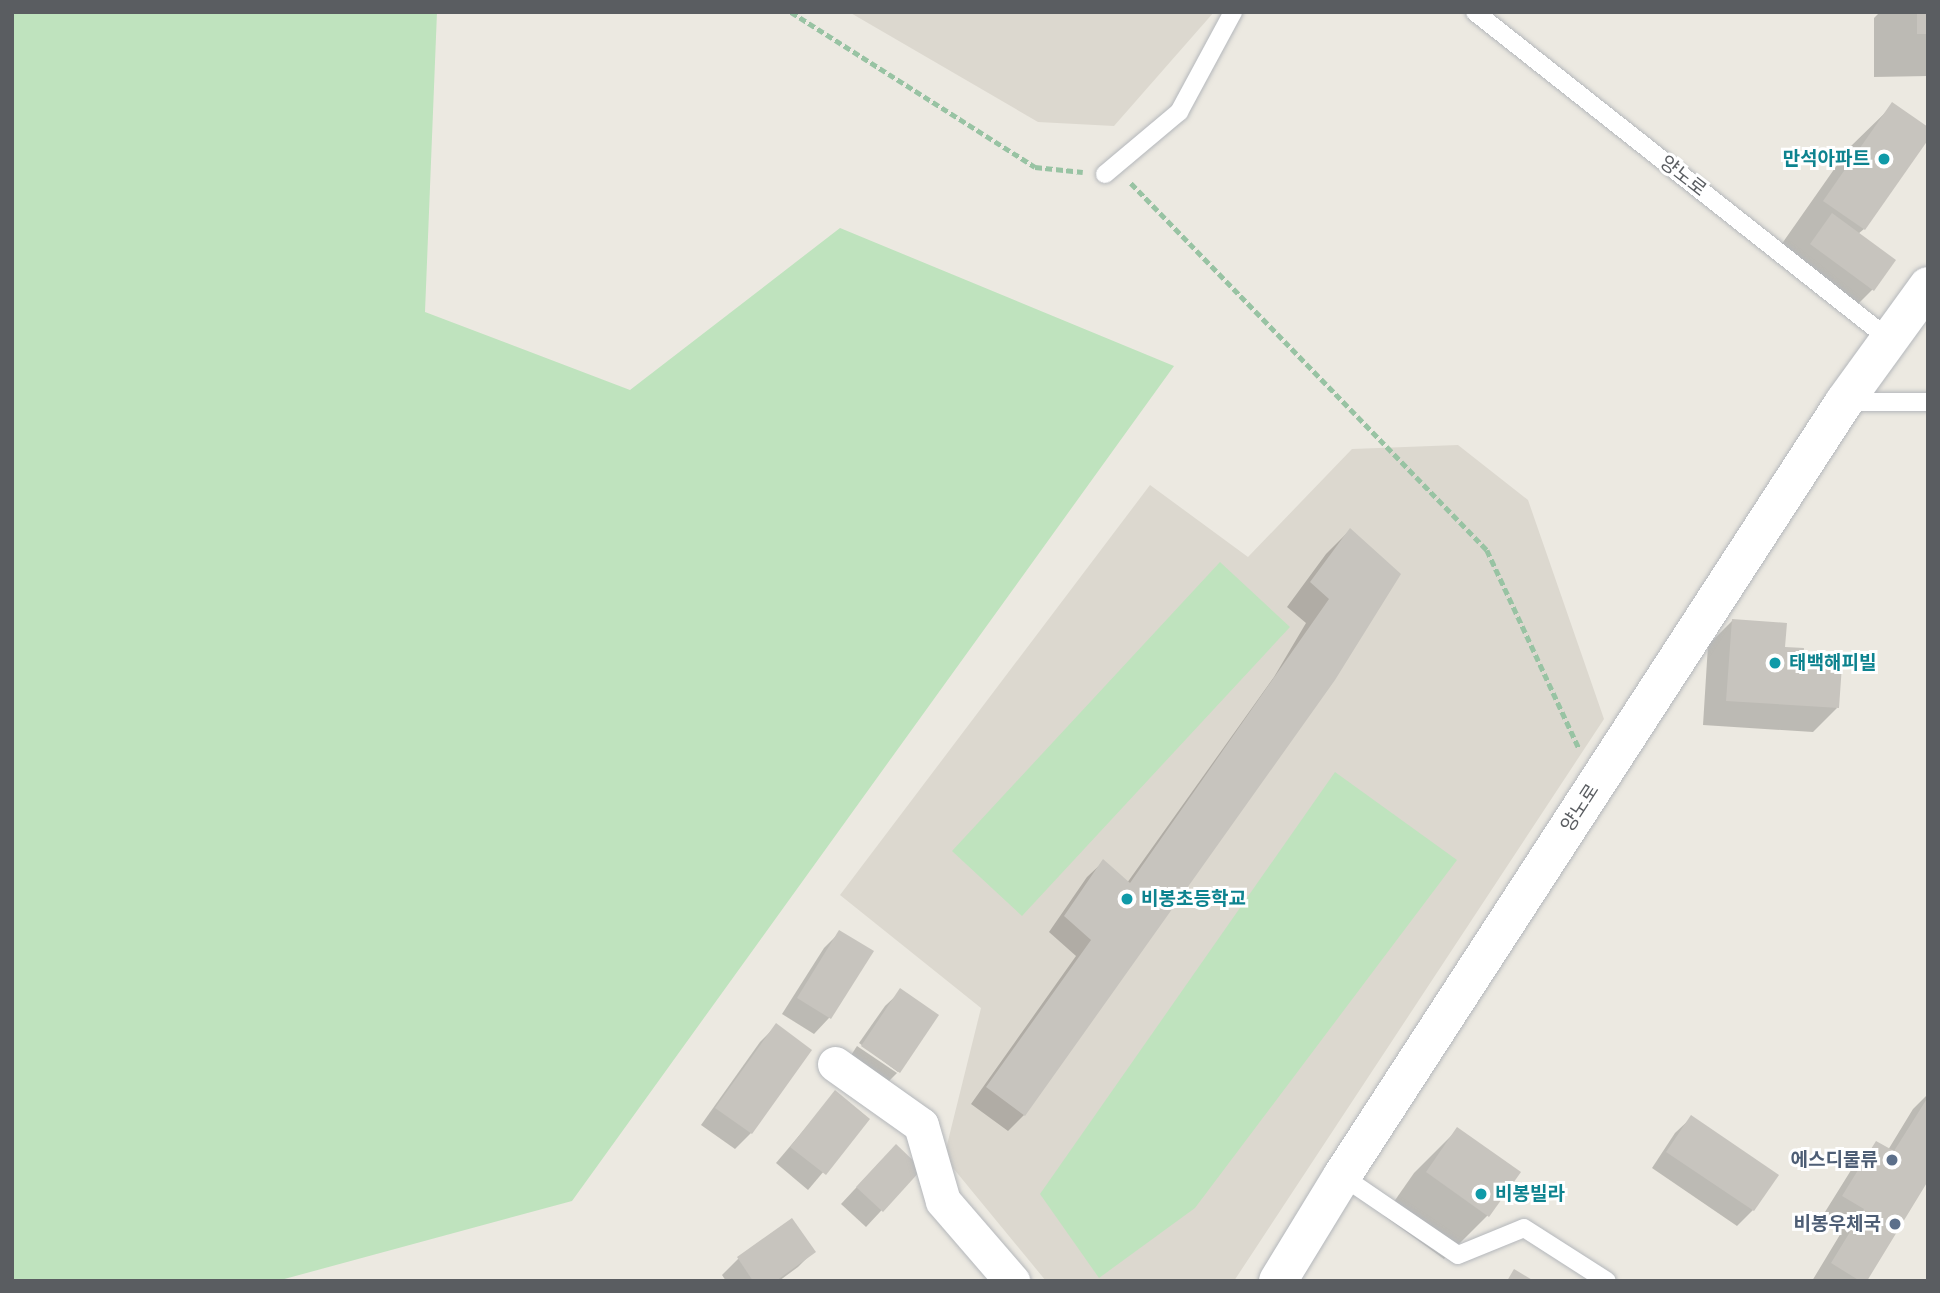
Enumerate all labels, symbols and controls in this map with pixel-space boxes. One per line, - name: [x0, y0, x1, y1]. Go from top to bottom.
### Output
- place label: 만석아파트: [1783, 148, 1870, 170]
- street label: 양노로: [1655, 151, 1711, 201]
- marker: 만석아파트: [1876, 151, 1892, 167]
- place label: 태백해피빌: [1789, 652, 1876, 674]
- marker: 태백해피빌: [1767, 655, 1783, 671]
- street label: 양노로: [1556, 780, 1604, 836]
- place label: 비봉초등학교: [1141, 888, 1246, 910]
- marker: 비봉초등학교: [1119, 891, 1135, 907]
- place label: 에스디물류: [1791, 1149, 1878, 1171]
- marker: 에스디물류: [1884, 1152, 1900, 1168]
- place label: 비봉빌라: [1495, 1183, 1565, 1205]
- marker: 비봉빌라: [1473, 1186, 1489, 1202]
- place label: 비봉우체국: [1794, 1213, 1881, 1235]
- marker: 비봉우체국: [1887, 1216, 1903, 1232]

